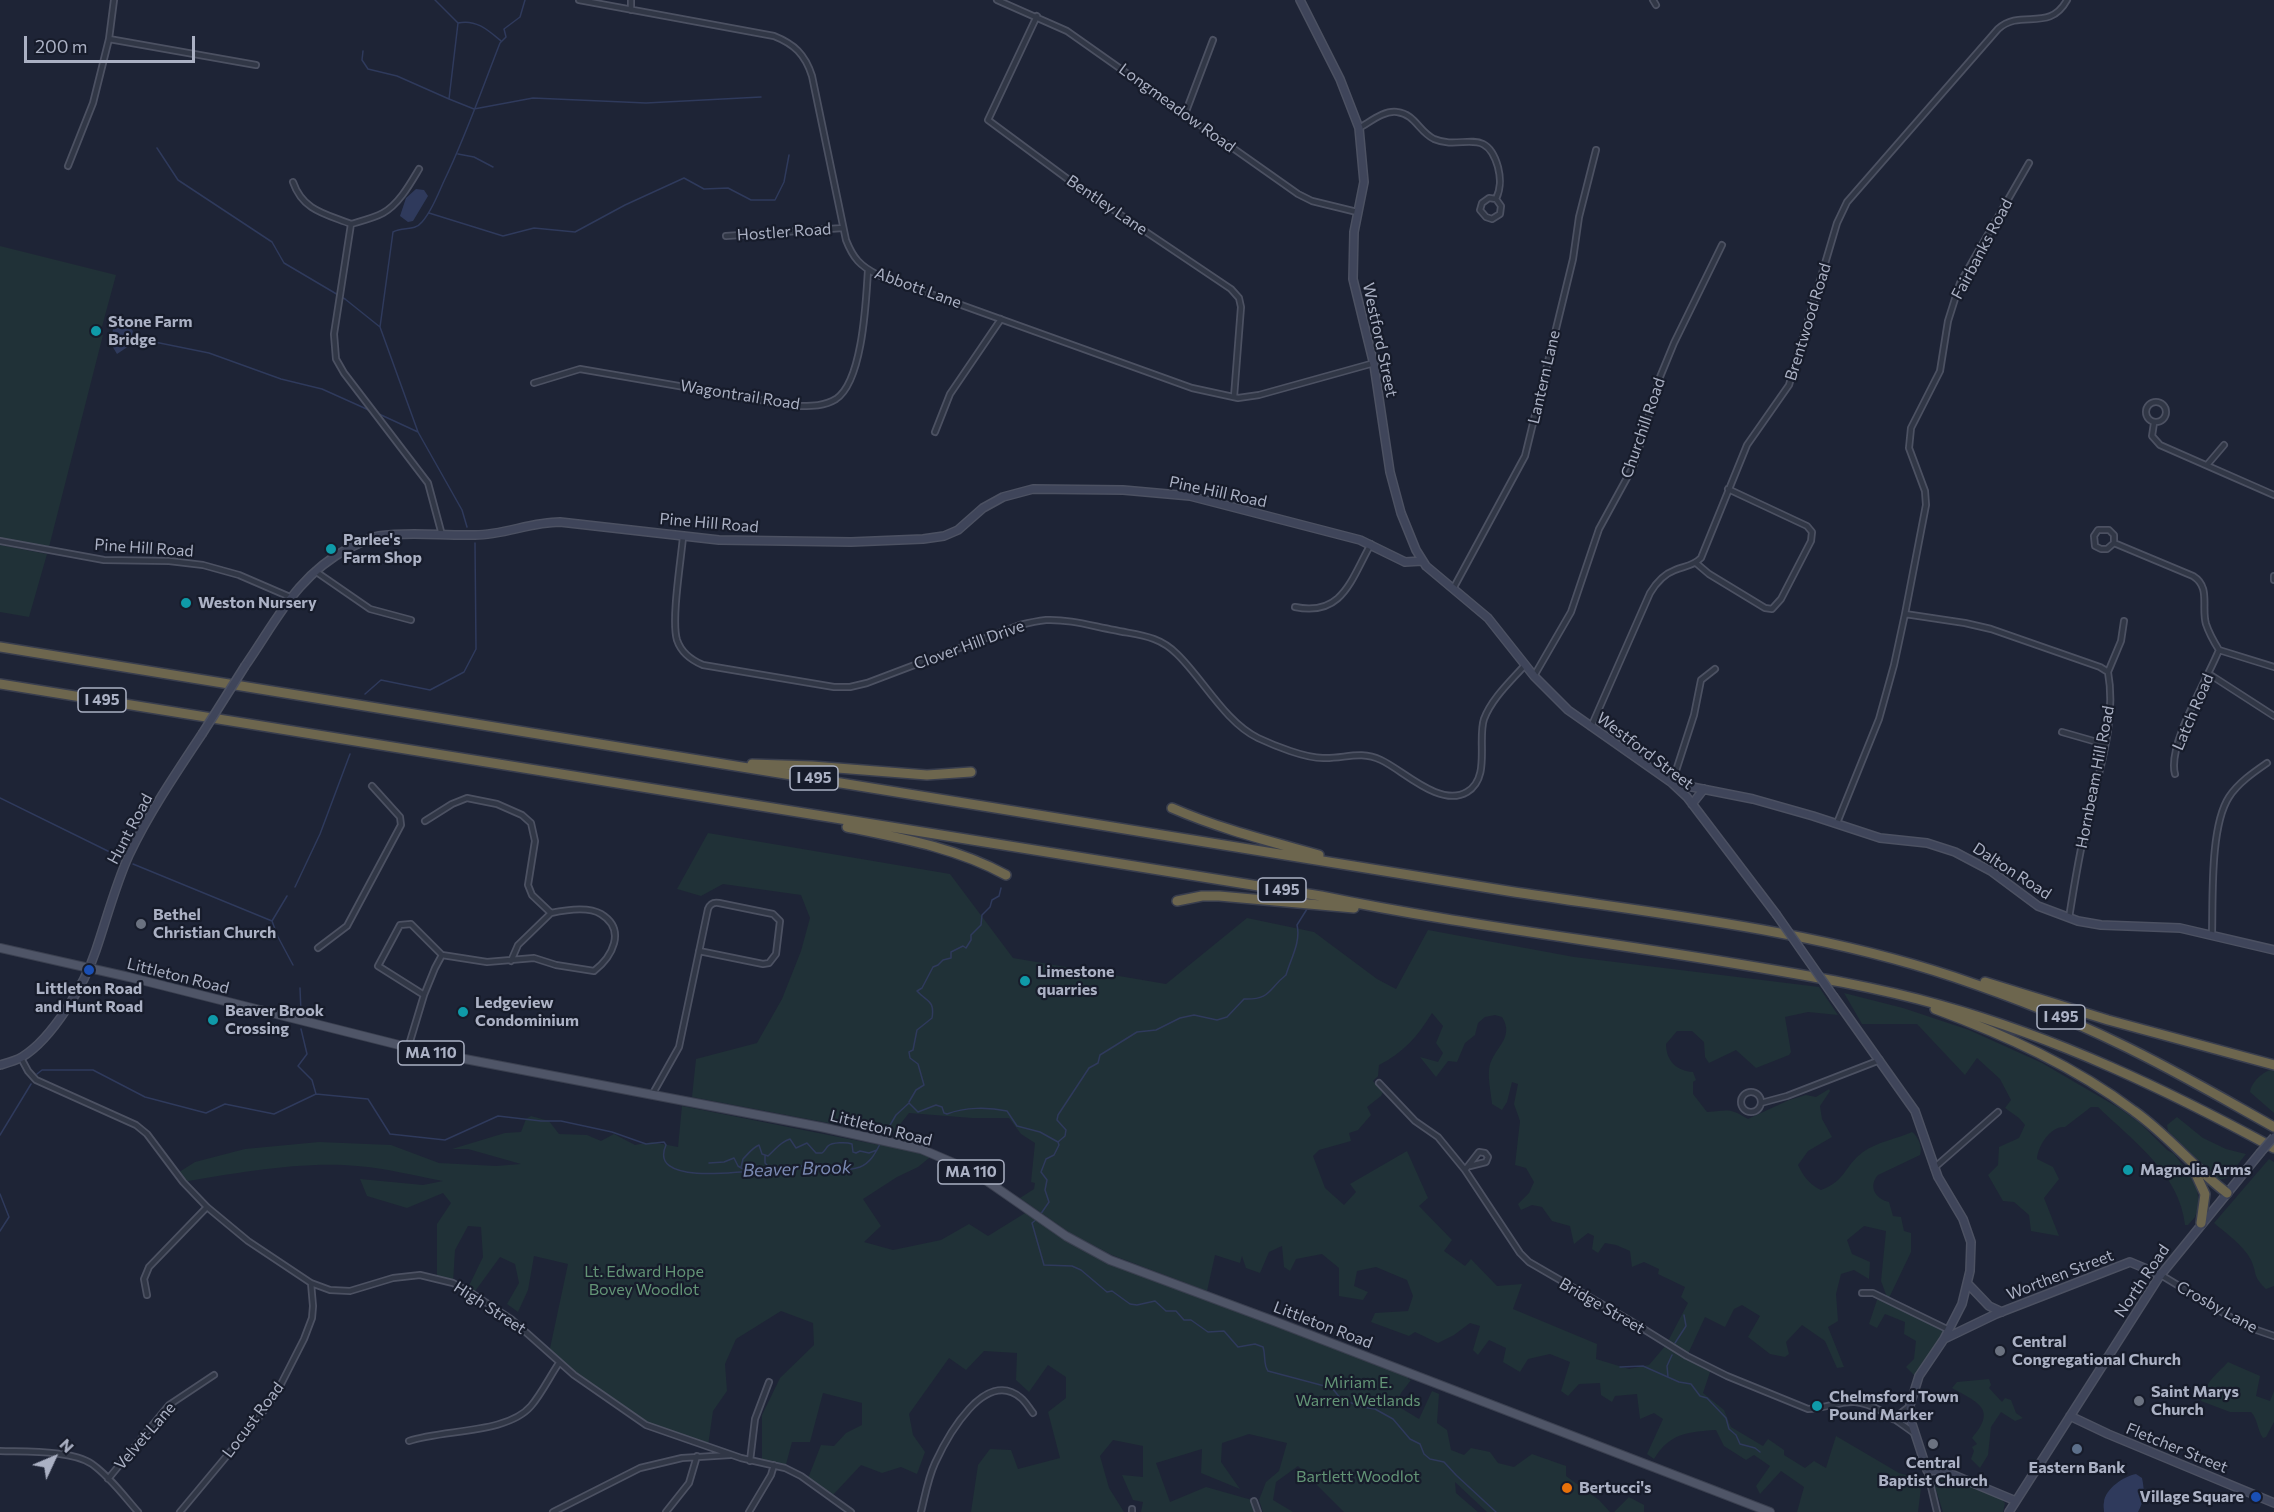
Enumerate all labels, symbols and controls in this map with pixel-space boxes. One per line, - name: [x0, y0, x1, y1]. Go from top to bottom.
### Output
- scale bar: [27, 24, 198, 62]
- text: 200 m: [35, 35, 88, 57]
- street label: Longmeadow Road: [1115, 59, 1239, 157]
- street label: Bentley Lane: [1063, 171, 1151, 239]
- street label: Fairbanks Road: [1947, 195, 2017, 303]
- street label: Hostler Road: [736, 219, 832, 245]
- street label: Brentwood Road: [1781, 261, 1835, 383]
- street label: Abbott Lane: [872, 263, 964, 313]
- street label: Westford Street: [1358, 281, 1402, 399]
- place label: Stone Farm Bridge: [108, 312, 192, 350]
- marker: Stone Farm Bridge: [89, 324, 103, 338]
- street label: Lantern Lane: [1524, 328, 1564, 426]
- street label: Churchill Road: [1617, 375, 1669, 481]
- street label: Wagontrail Road: [679, 376, 801, 414]
- street label: Pine Hill Road: [1167, 472, 1269, 512]
- street label: Pine Hill Road: [659, 509, 759, 537]
- place label: Parlee's Farm Shop: [343, 530, 422, 568]
- street label: Pine Hill Road: [94, 535, 194, 561]
- marker: Parlee's Farm Shop: [324, 542, 338, 556]
- place label: Weston Nursery: [198, 593, 317, 613]
- marker: Weston Nursery: [179, 596, 193, 610]
- street label: Clover Hill Drive: [911, 616, 1027, 674]
- street label: Latch Road: [2168, 671, 2218, 753]
- road number: I 495: [78, 688, 126, 712]
- street label: Hornbeam Hill Road: [2072, 704, 2118, 850]
- street label: Westford Street: [1593, 708, 1697, 794]
- road number: I 495: [790, 766, 838, 790]
- street label: Hunt Road: [103, 790, 157, 868]
- street label: Dalton Road: [1969, 838, 2055, 904]
- road number: I 495: [1258, 878, 1306, 902]
- place label: Bethel Christian Church: [153, 905, 276, 943]
- marker: Bethel Christian Church: [134, 917, 148, 931]
- street label: Littleton Road: [125, 954, 231, 998]
- place label: Limestone quarries: [1037, 962, 1114, 1000]
- marker: Littleton Road and Hunt Road: [82, 963, 96, 977]
- marker: Limestone quarries: [1018, 974, 1032, 988]
- place label: Littleton Road and Hunt Road: [35, 979, 143, 1017]
- place label: Ledgeview Condominium: [475, 993, 579, 1031]
- place label: Beaver Brook Crossing: [225, 1001, 324, 1039]
- marker: Ledgeview Condominium: [456, 1005, 470, 1019]
- road number: I 495: [2037, 1005, 2085, 1029]
- marker: Beaver Brook Crossing: [206, 1013, 220, 1027]
- road number: MA 110: [398, 1041, 464, 1065]
- street label: Littleton Road: [828, 1106, 934, 1150]
- water label: Beaver Brook: [742, 1156, 852, 1182]
- road number: MA 110: [938, 1160, 1004, 1184]
- place label: Magnolia Arms: [2140, 1160, 2251, 1180]
- marker: Magnolia Arms: [2121, 1163, 2135, 1177]
- street label: North Road: [2111, 1241, 2173, 1321]
- street label: Worthen Street: [2004, 1246, 2116, 1304]
- park label: Lt. Edward Hope Bovey Woodlot: [584, 1262, 704, 1300]
- street label: Bridge Street: [1556, 1274, 1648, 1338]
- street label: Crosby Lane: [2173, 1277, 2261, 1337]
- street label: High Street: [450, 1278, 530, 1338]
- street label: Littleton Road: [1271, 1297, 1375, 1353]
- place label: Central Congregational Church: [2012, 1332, 2181, 1370]
- marker: Central Congregational Church: [1993, 1344, 2007, 1358]
- park label: Miriam E. Warren Wetlands: [1295, 1373, 1421, 1411]
- street label: Locust Road: [218, 1378, 288, 1462]
- place label: Saint Marys Church: [2151, 1382, 2239, 1420]
- place label: Chelmsford Town Pound Marker: [1829, 1387, 1959, 1425]
- marker: Saint Marys Church: [2132, 1394, 2146, 1408]
- street label: Velvet Lane: [110, 1398, 180, 1474]
- marker: Chelmsford Town Pound Marker: [1810, 1399, 1824, 1413]
- street label: Fletcher Street: [2123, 1419, 2231, 1477]
- north arrow: [24, 1428, 84, 1488]
- text: N: [56, 1434, 78, 1456]
- marker: Central Baptist Church: [1926, 1437, 1940, 1451]
- marker: Eastern Bank: [2070, 1442, 2084, 1456]
- place label: Central Baptist Church: [1878, 1453, 1988, 1491]
- place label: Eastern Bank: [2029, 1458, 2125, 1478]
- park label: Bartlett Woodlot: [1296, 1467, 1420, 1487]
- place label: Bertucci's: [1579, 1478, 1652, 1498]
- marker: Bertucci's: [1560, 1481, 1574, 1495]
- place label: Village Square: [2140, 1487, 2244, 1507]
- marker: Village Square: [2249, 1490, 2263, 1504]

